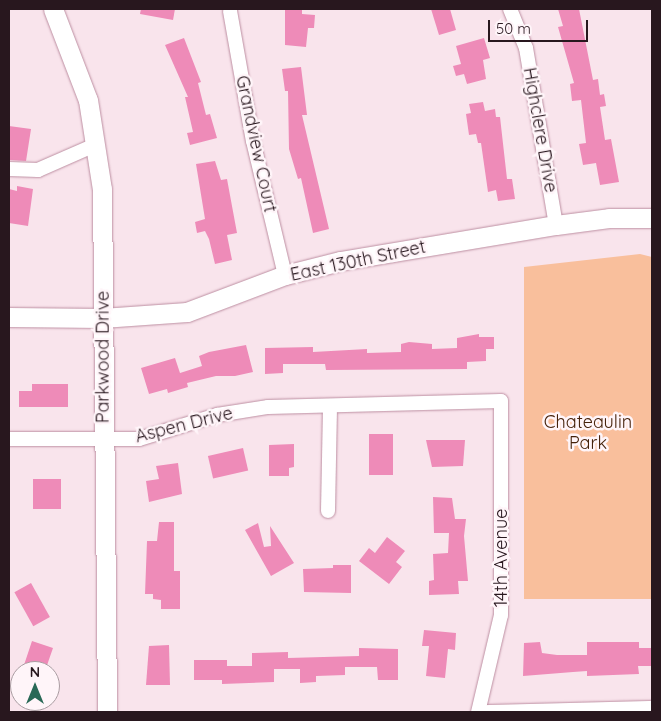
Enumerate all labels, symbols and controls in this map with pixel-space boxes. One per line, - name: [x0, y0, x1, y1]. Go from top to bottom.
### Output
- scale bar: [491, 10, 591, 42]
- text: 50 m: [496, 19, 531, 38]
- street label: Highclere Drive: [518, 66, 562, 194]
- street label: Grandview Court: [231, 74, 281, 214]
- street label: East 130th Street: [288, 236, 428, 286]
- street label: Parkwood Drive: [92, 291, 114, 423]
- street label: Aspen Drive: [133, 402, 235, 448]
- park label: Chateaulin Park: [544, 412, 632, 454]
- street label: 14th Avenue: [490, 509, 512, 607]
- north arrow: [10, 661, 60, 711]
- text: N: [30, 663, 40, 681]

